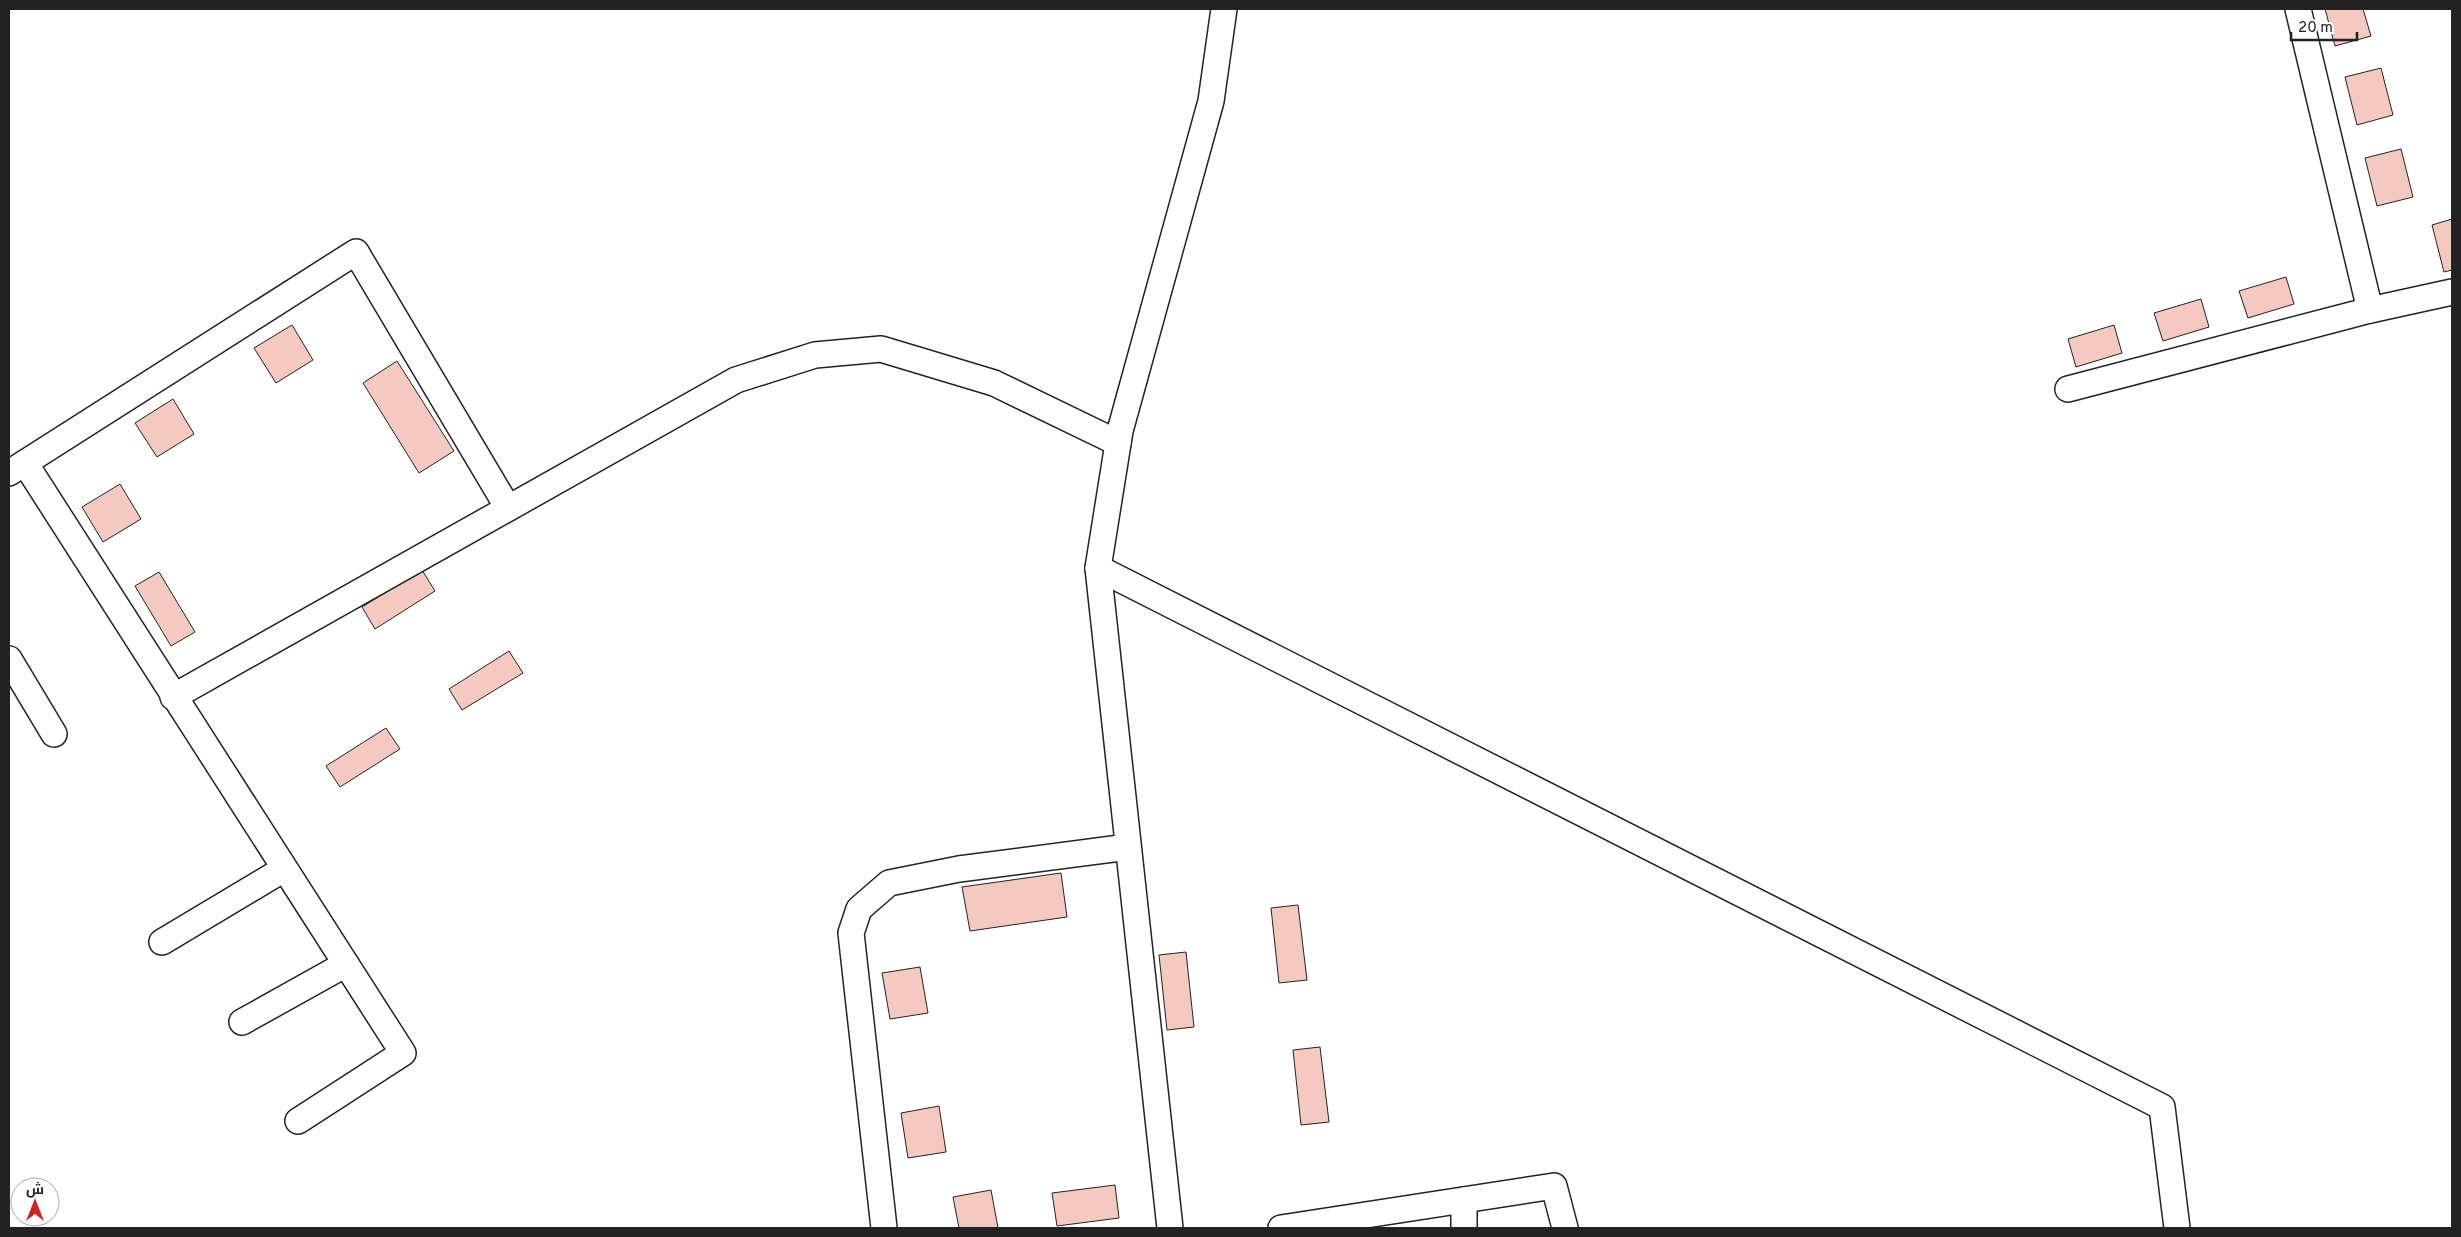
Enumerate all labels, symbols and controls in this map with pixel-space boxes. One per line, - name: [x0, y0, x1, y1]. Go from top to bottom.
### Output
- scale bar: [2291, 10, 2357, 42]
- text: 20 m: [2298, 19, 2333, 38]
- north arrow: [10, 1177, 60, 1227]
- text: ش: [26, 1181, 44, 1199]

